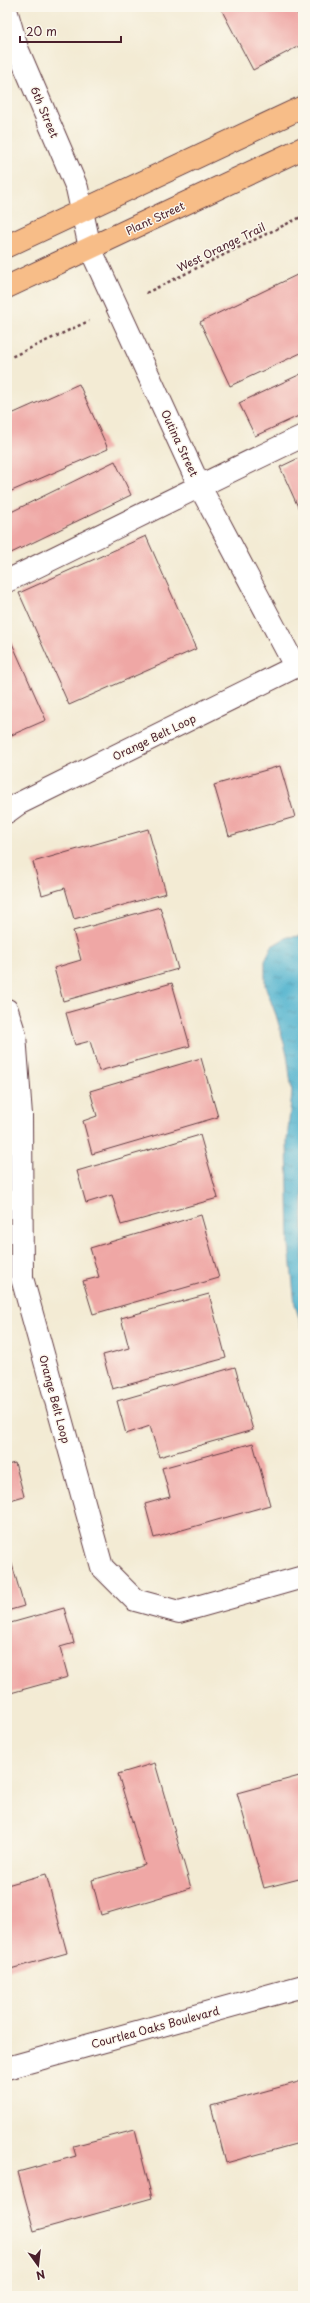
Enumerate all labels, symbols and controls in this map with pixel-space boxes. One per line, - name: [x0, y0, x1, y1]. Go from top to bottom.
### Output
- scale bar: [20, 18, 121, 44]
- text: 20 m: [26, 22, 57, 40]
- street label: 6th Street: [27, 84, 64, 141]
- street label: Plant Street: [123, 197, 188, 239]
- street label: West Orange Trail: [174, 218, 268, 276]
- street label: Outina Street: [157, 407, 203, 480]
- street label: Orange Belt Loop: [109, 709, 199, 765]
- street label: Orange Belt Loop: [35, 1353, 75, 1446]
- street label: Courtlea Oaks Boulevard: [89, 2002, 221, 2052]
- north arrow: [18, 2245, 58, 2285]
- text: N: [34, 2266, 47, 2285]

